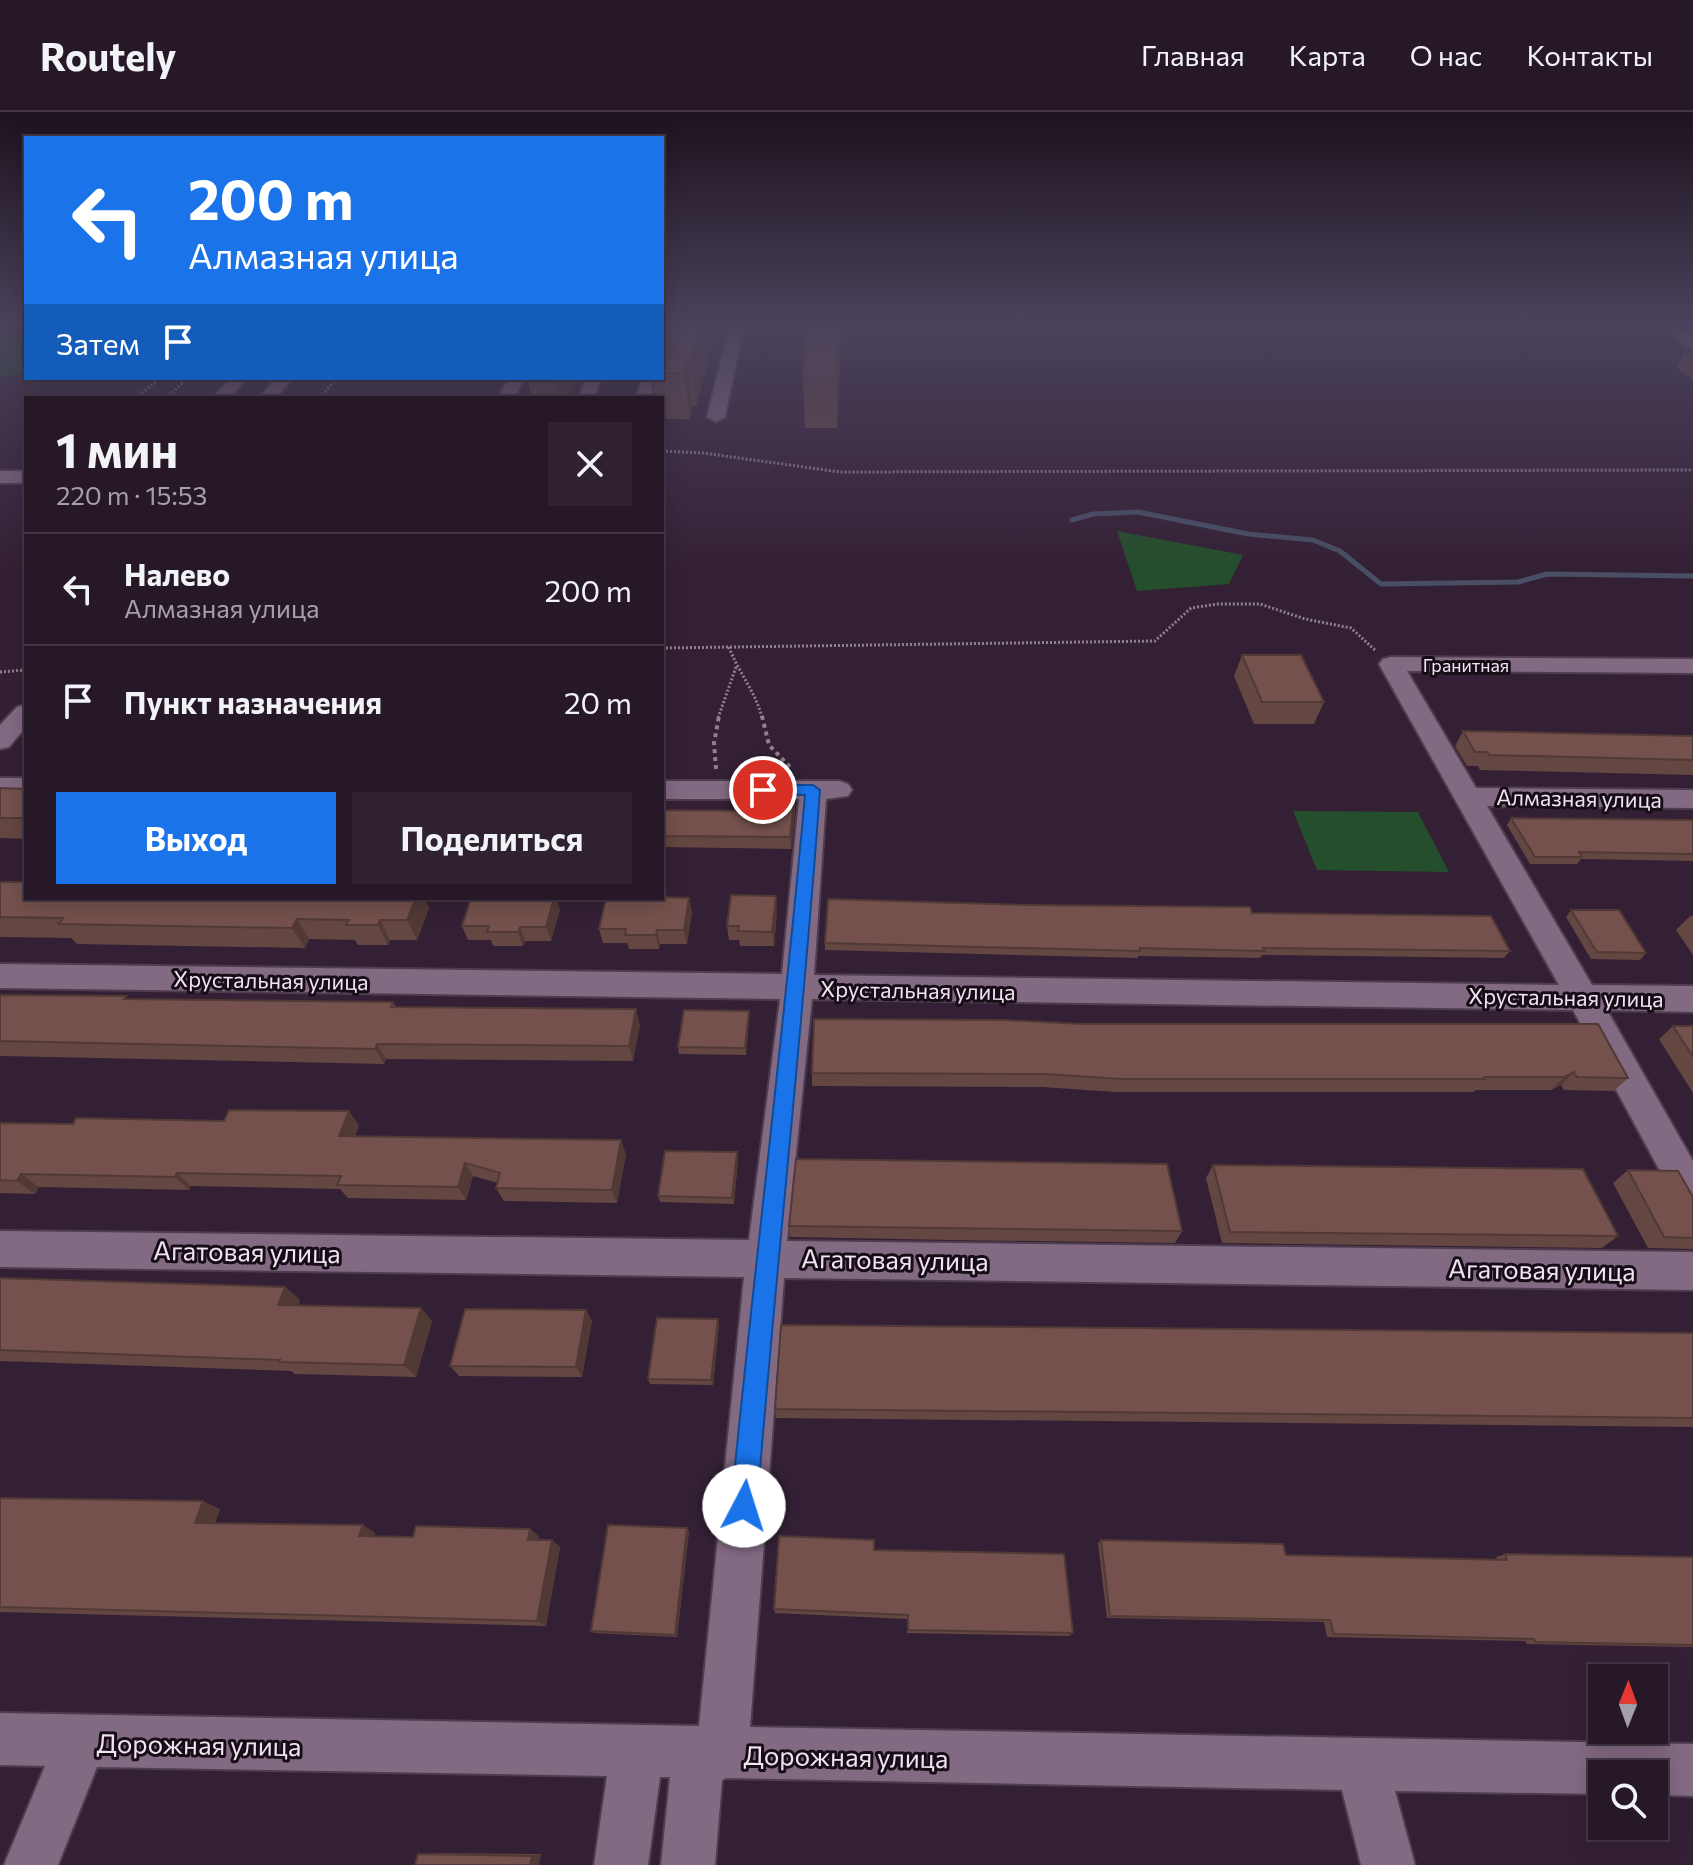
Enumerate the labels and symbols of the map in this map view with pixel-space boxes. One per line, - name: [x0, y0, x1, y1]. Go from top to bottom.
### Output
- street label: Гранитная: [1423, 654, 1509, 676]
- pin: [729, 756, 797, 824]
- street label: Алмазная улица: [1496, 783, 1662, 813]
- street label: Хрустальная улица: [173, 965, 369, 995]
- street label: Хрустальная улица: [820, 975, 1016, 1005]
- street label: Хрустальная улица: [1468, 982, 1664, 1012]
- street label: Агатовая улица: [153, 1234, 341, 1268]
- street label: Агатовая улица: [801, 1242, 989, 1276]
- street label: Агатовая улица: [1448, 1252, 1636, 1286]
- position arrow: [702, 1464, 786, 1548]
- north arrow: [1588, 1664, 1668, 1744]
- street label: Дорожная улица: [96, 1727, 302, 1761]
- street label: Дорожная улица: [743, 1739, 949, 1773]

